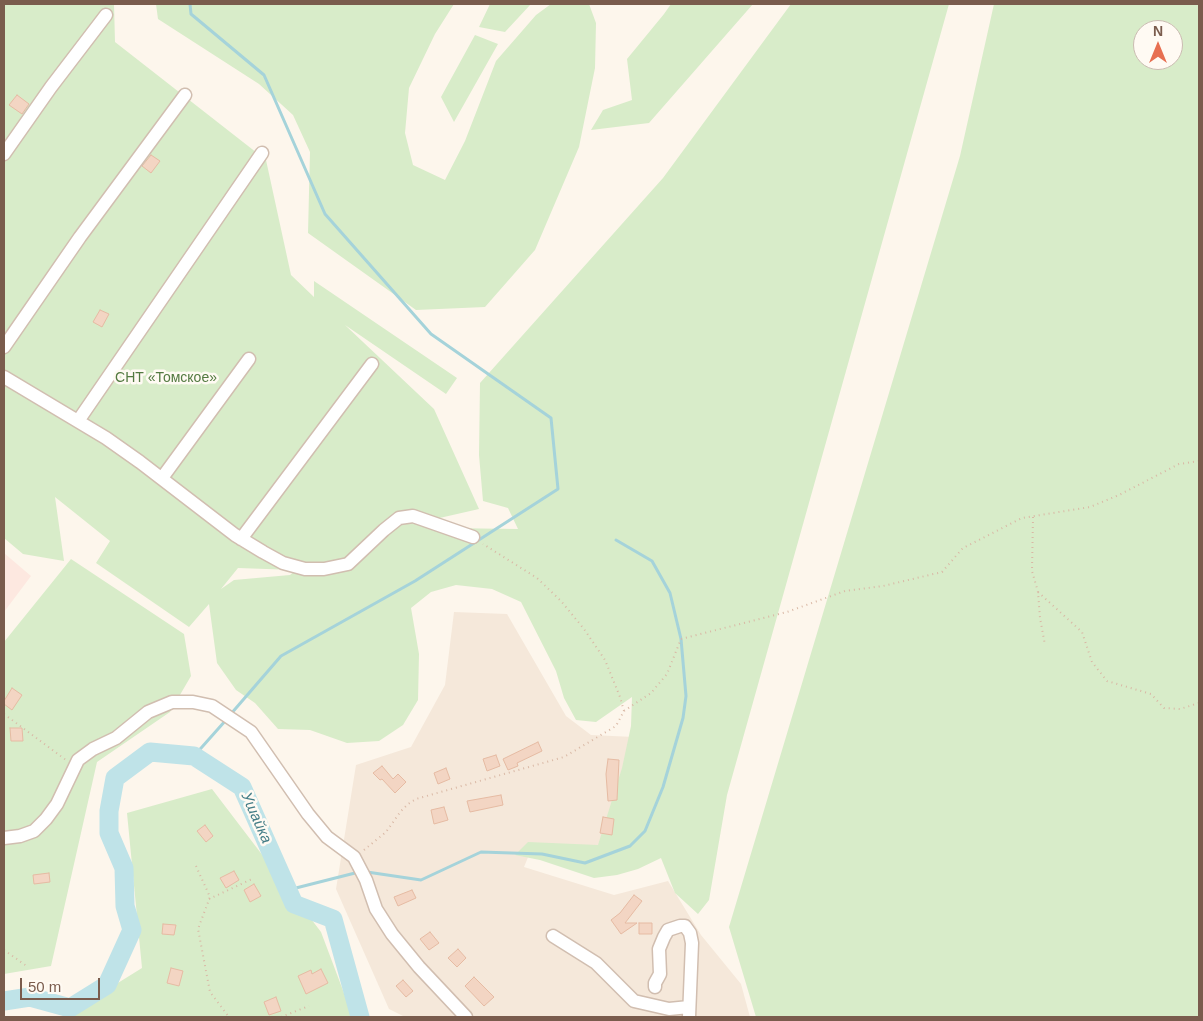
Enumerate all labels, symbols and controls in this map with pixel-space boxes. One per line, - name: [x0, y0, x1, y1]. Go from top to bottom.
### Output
- north arrow: [1133, 20, 1183, 70]
- text: N: [1153, 23, 1163, 39]
- park label: СНТ «Томское»: [115, 370, 217, 386]
- water label: Ушайка: [237, 790, 275, 846]
- scale bar: [22, 968, 102, 1000]
- text: 50 m: [28, 978, 61, 995]

